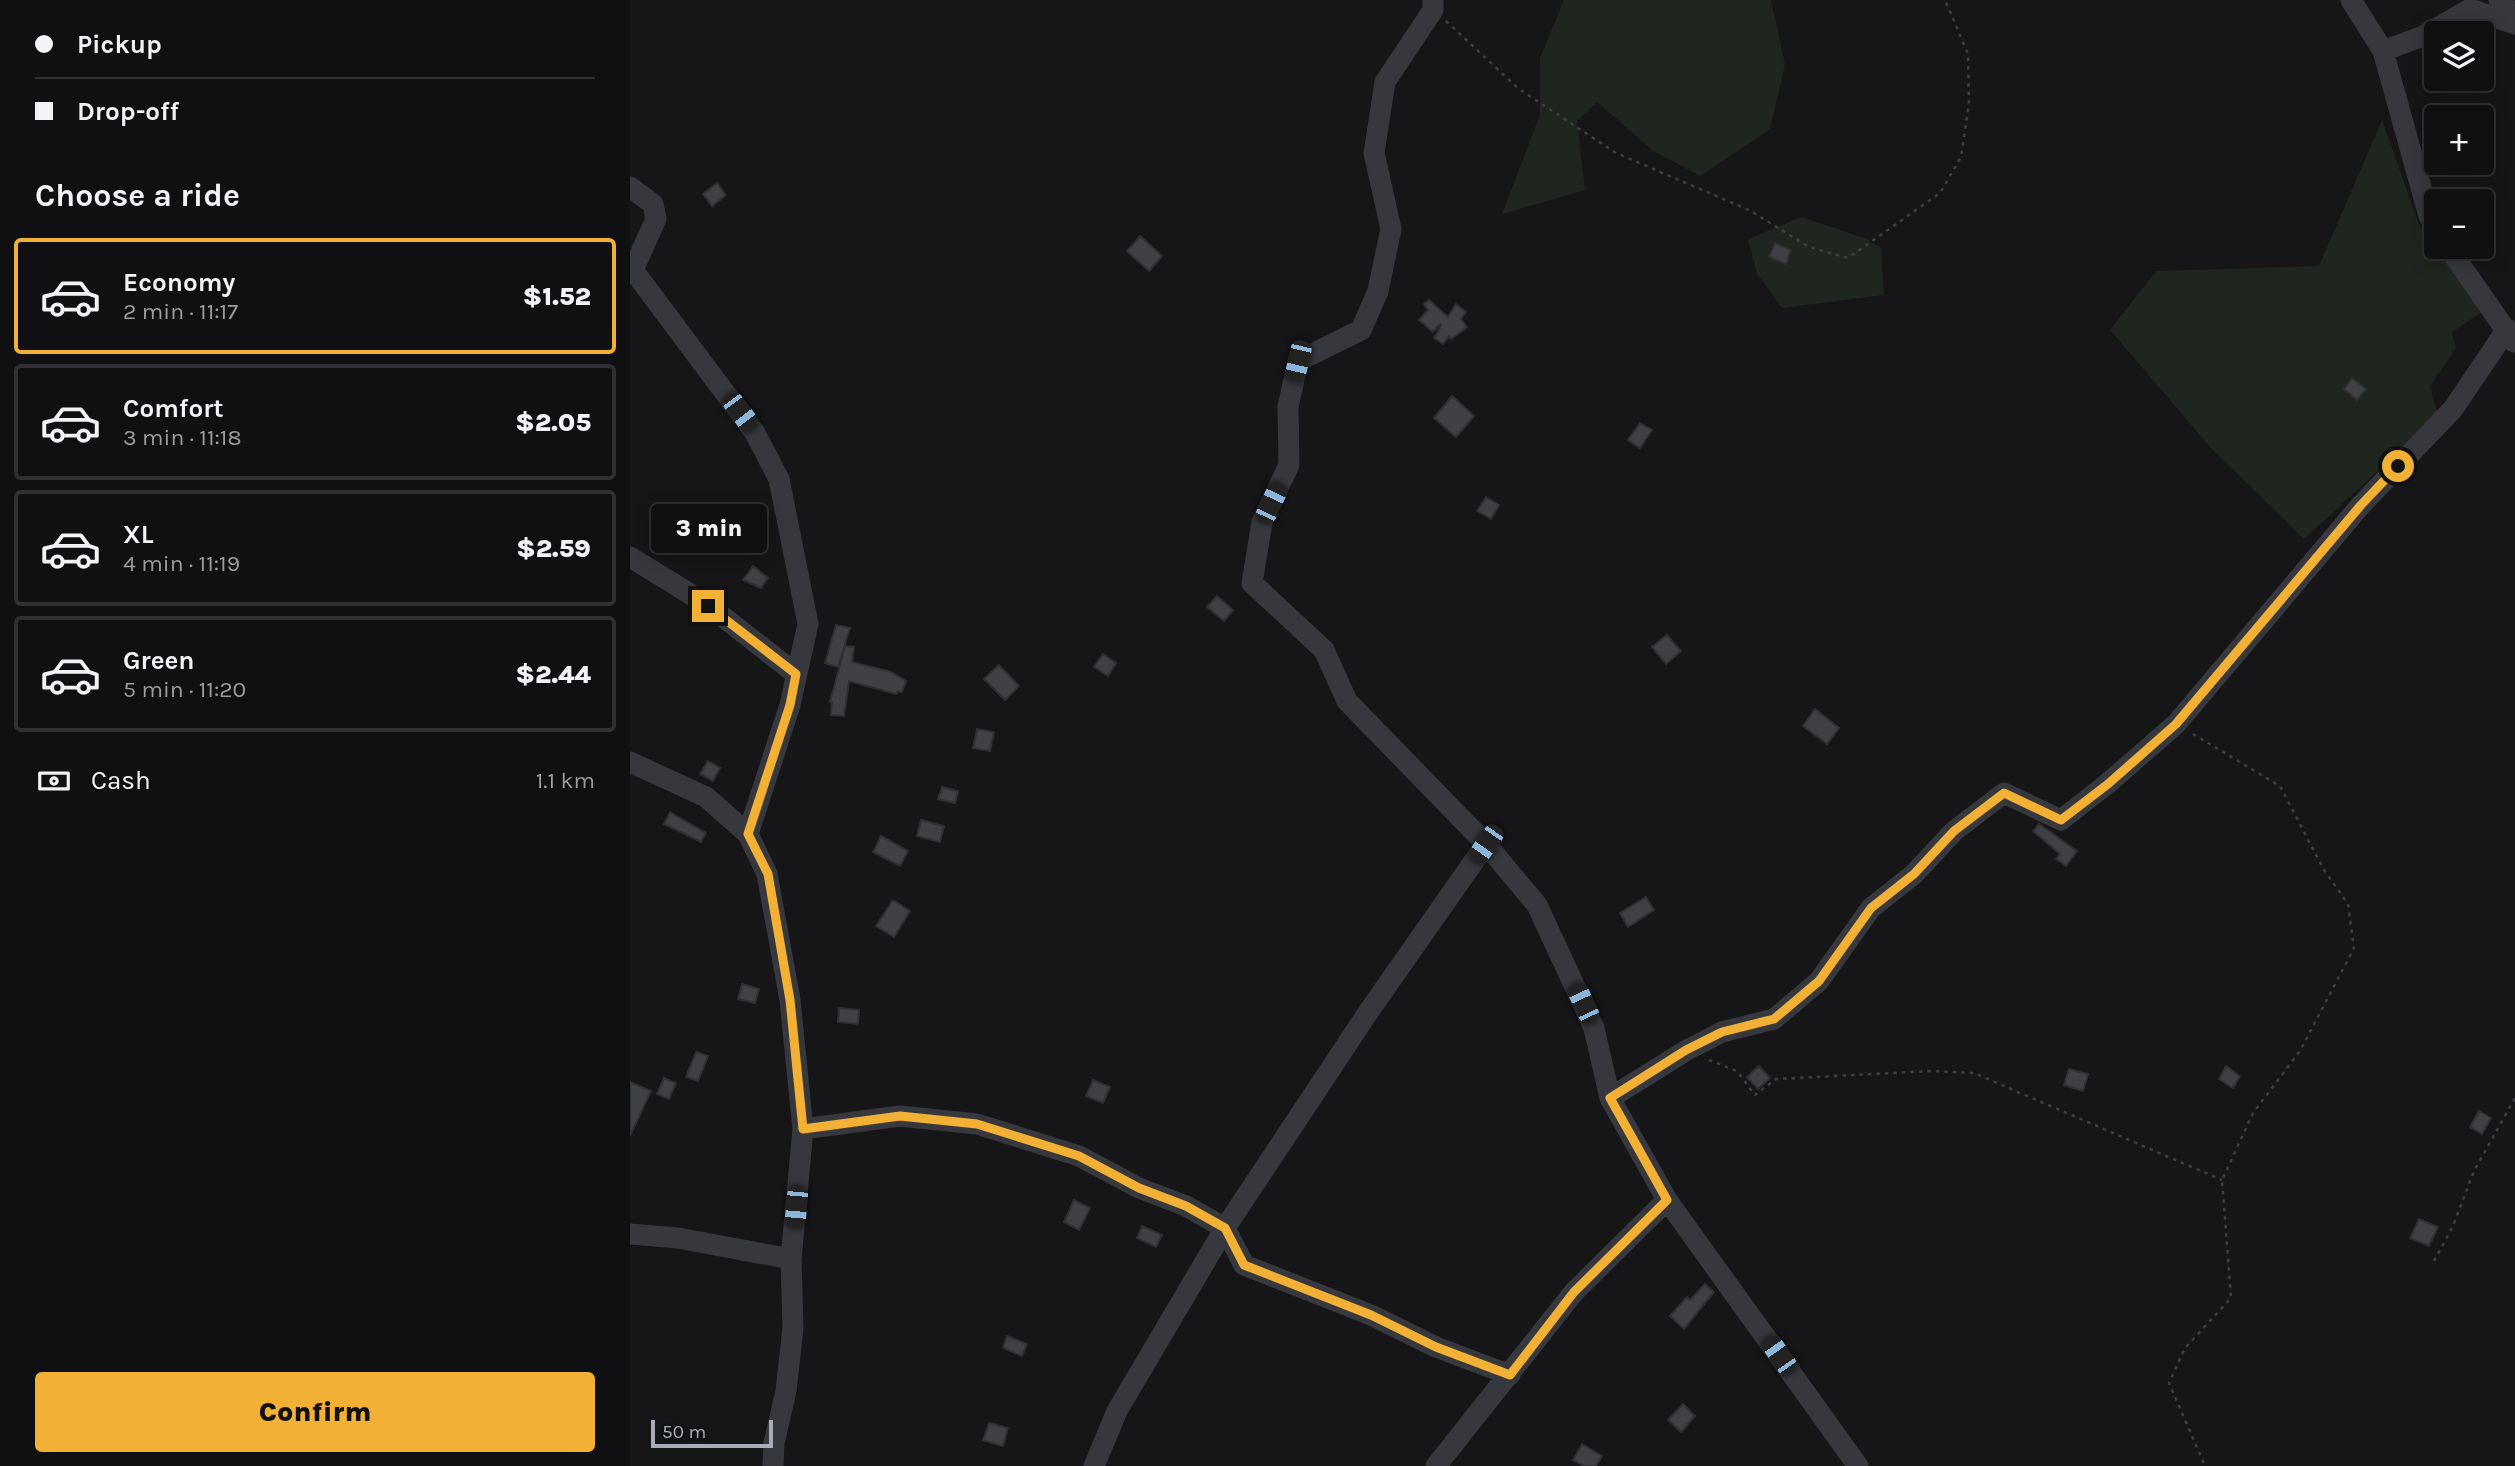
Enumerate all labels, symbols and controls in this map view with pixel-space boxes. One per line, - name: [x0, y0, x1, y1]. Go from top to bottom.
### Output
- map controls: [2424, 21, 2494, 259]
- button: layers: [2424, 21, 2494, 91]
- text: Pickup: [77, 29, 162, 60]
- text: Drop-off: [77, 96, 179, 127]
- button: +: [2424, 105, 2494, 175]
- text: Choose a ride: [35, 177, 240, 214]
- button: −: [2424, 189, 2494, 259]
- icon: car: [39, 265, 102, 328]
- text: Economy: [123, 267, 235, 298]
- text: $1.52: [523, 281, 591, 312]
- text: 2 min · 11:17: [123, 298, 238, 325]
- car: [1284, 338, 1313, 384]
- car: [719, 389, 762, 435]
- icon: car: [39, 391, 102, 454]
- text: Comfort: [123, 393, 224, 424]
- text: $2.05: [515, 407, 591, 438]
- text: 3 min · 11:18: [123, 424, 242, 451]
- route start: [2382, 450, 2414, 482]
- car: [1253, 480, 1290, 526]
- callout: 3 min: [650, 504, 766, 554]
- text: 3 min: [676, 515, 742, 542]
- icon: car: [39, 517, 102, 580]
- text: XL: [123, 519, 154, 550]
- text: $2.59: [516, 533, 591, 564]
- text: 4 min · 11:19: [123, 550, 240, 577]
- route end: [692, 590, 724, 622]
- icon: car: [39, 643, 102, 706]
- text: Green: [123, 645, 195, 676]
- text: $2.44: [516, 659, 591, 690]
- text: 5 min · 11:20: [123, 676, 246, 703]
- icon: cash: [35, 762, 73, 800]
- text: Cash: [91, 765, 151, 796]
- text: 1.1 km: [536, 767, 595, 794]
- car: [1466, 821, 1507, 867]
- car: [1565, 980, 1602, 1026]
- car: [784, 1185, 809, 1229]
- car: [1759, 1332, 1800, 1378]
- button: Confirm: [35, 1372, 595, 1452]
- scale bar: [651, 1417, 774, 1449]
- text: 50 m: [662, 1421, 706, 1443]

